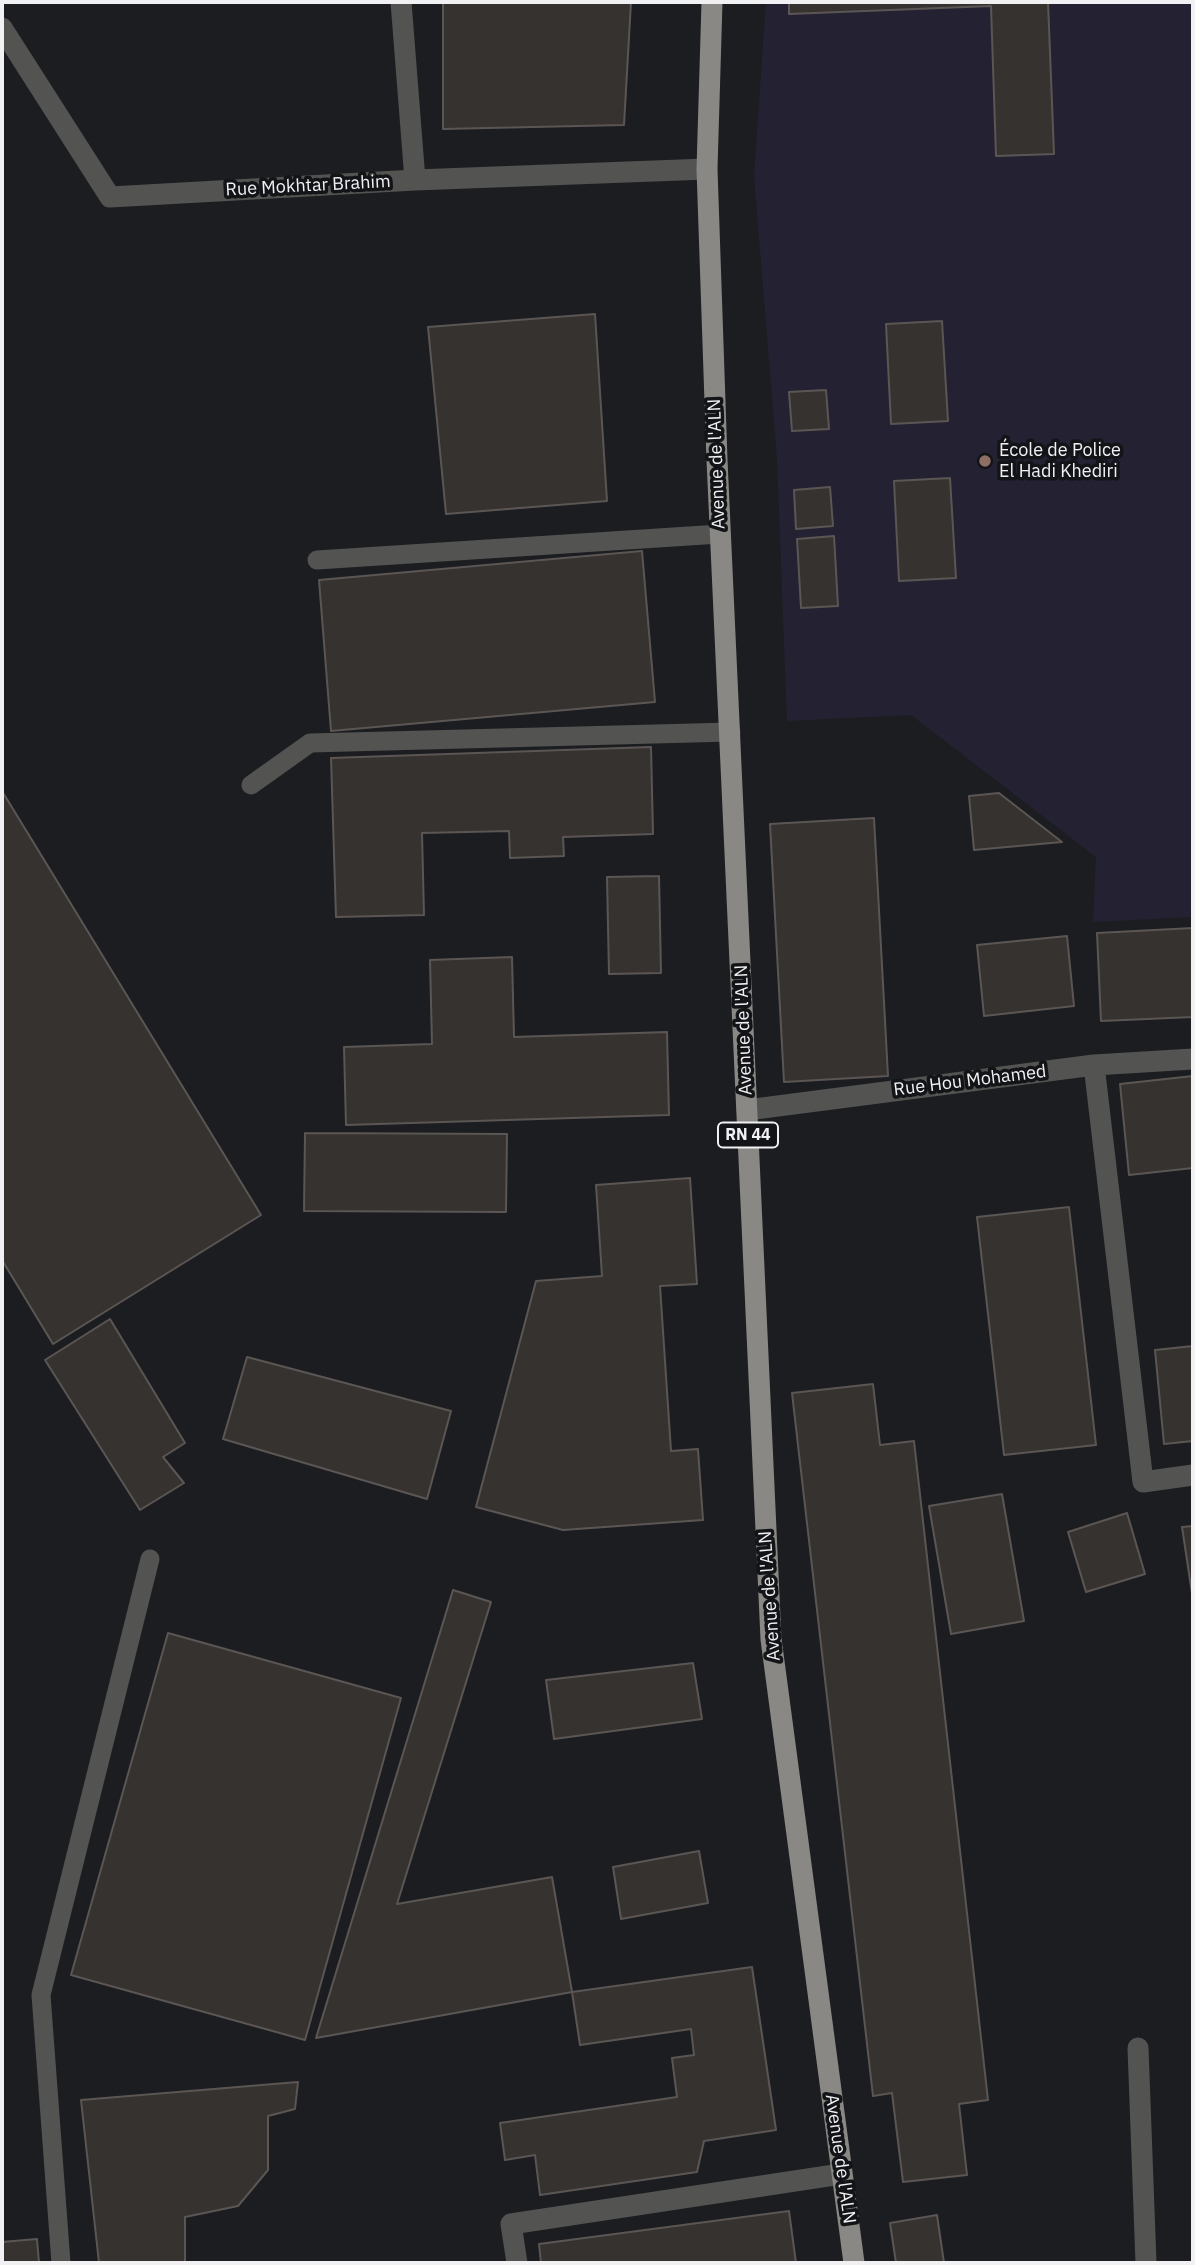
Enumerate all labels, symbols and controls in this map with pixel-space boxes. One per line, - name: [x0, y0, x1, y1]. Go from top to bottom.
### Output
- street label: Rue Mokhtar Brahim: [225, 171, 391, 201]
- street label: Avenue de l'ALN: [704, 398, 730, 530]
- place label: École de Police El Hadi Khediri: [999, 440, 1121, 482]
- marker: École de Police El Hadi Khediri: [977, 453, 993, 469]
- street label: Avenue de l'ALN: [731, 964, 757, 1096]
- street label: Rue Hou Mohamed: [892, 1061, 1048, 1101]
- road number: RN 44: [718, 1122, 778, 1148]
- street label: Avenue de l'ALN: [755, 1530, 785, 1662]
- street label: Avenue de l'ALN: [820, 2093, 860, 2225]

